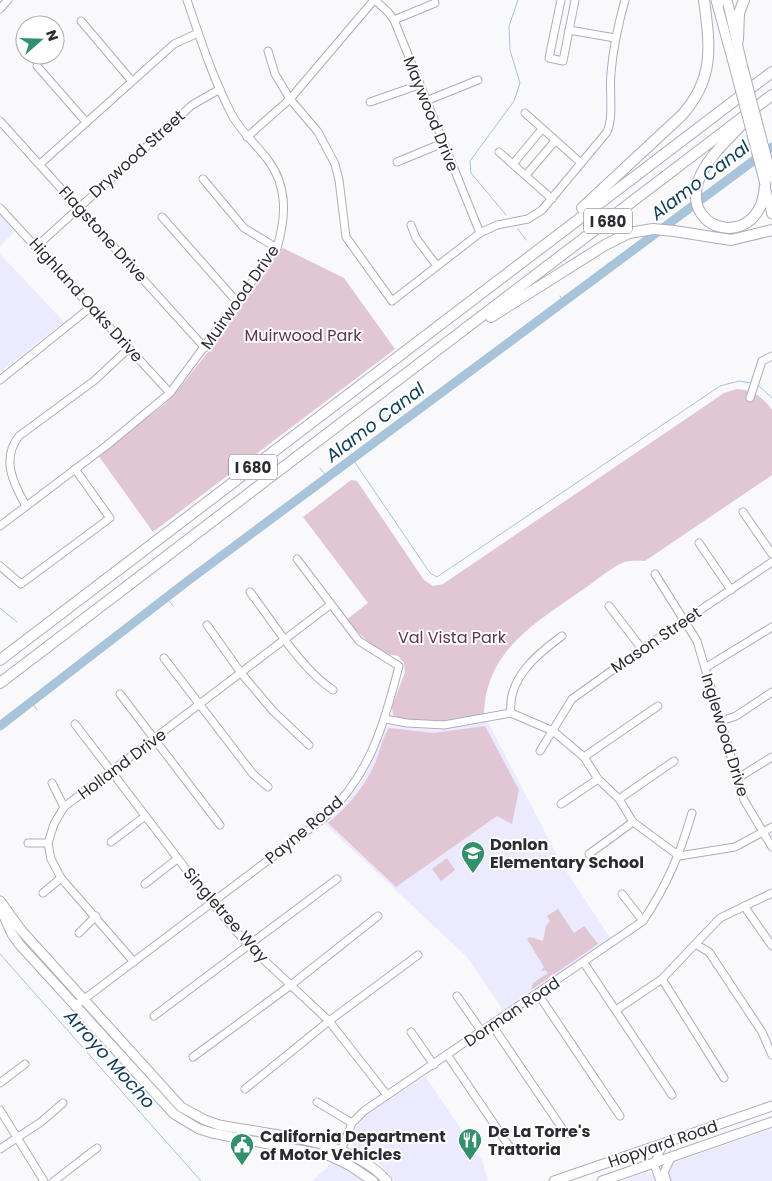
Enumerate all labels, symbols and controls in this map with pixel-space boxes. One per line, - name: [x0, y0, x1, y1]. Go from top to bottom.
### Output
- north arrow: [15, 15, 65, 65]
- text: N: [41, 27, 63, 44]
- street label: Maywood Drive: [397, 53, 465, 175]
- street label: Drywood Street: [84, 105, 190, 203]
- water label: Alamo Canal: [644, 134, 755, 226]
- street label: Flagstone Drive: [53, 181, 153, 287]
- road number: I 680: [584, 208, 632, 234]
- street label: Highland Oaks Drive: [24, 233, 148, 367]
- street label: Muirwood Drive: [195, 240, 285, 354]
- park label: Muirwood Park: [245, 324, 362, 347]
- water label: Alamo Canal: [319, 376, 430, 468]
- road number: I 680: [229, 454, 277, 480]
- street label: Mason Street: [606, 601, 706, 679]
- park label: Val Vista Park: [398, 626, 507, 649]
- street label: Inglewood Drive: [695, 671, 755, 799]
- street label: Holland Drive: [73, 723, 171, 805]
- street label: Payne Road: [260, 791, 348, 869]
- place label: Donlon Elementary School: [490, 833, 644, 874]
- school or university icon: Donlon Elementary School: [460, 840, 486, 874]
- street label: Singletree Way: [178, 862, 274, 968]
- street label: Dorman Road: [460, 971, 564, 1053]
- water label: Arroyo Mocho: [58, 1003, 161, 1114]
- street label: Hopyard Road: [605, 1114, 721, 1174]
- place label: De La Torre's Trattoria: [488, 1120, 591, 1161]
- place label: California Department of Motor Vehicles: [260, 1125, 446, 1166]
- restaurant icon: De La Torre's Trattoria: [457, 1127, 483, 1161]
- public building icon: California Department of Motor Vehicles: [229, 1132, 255, 1166]

